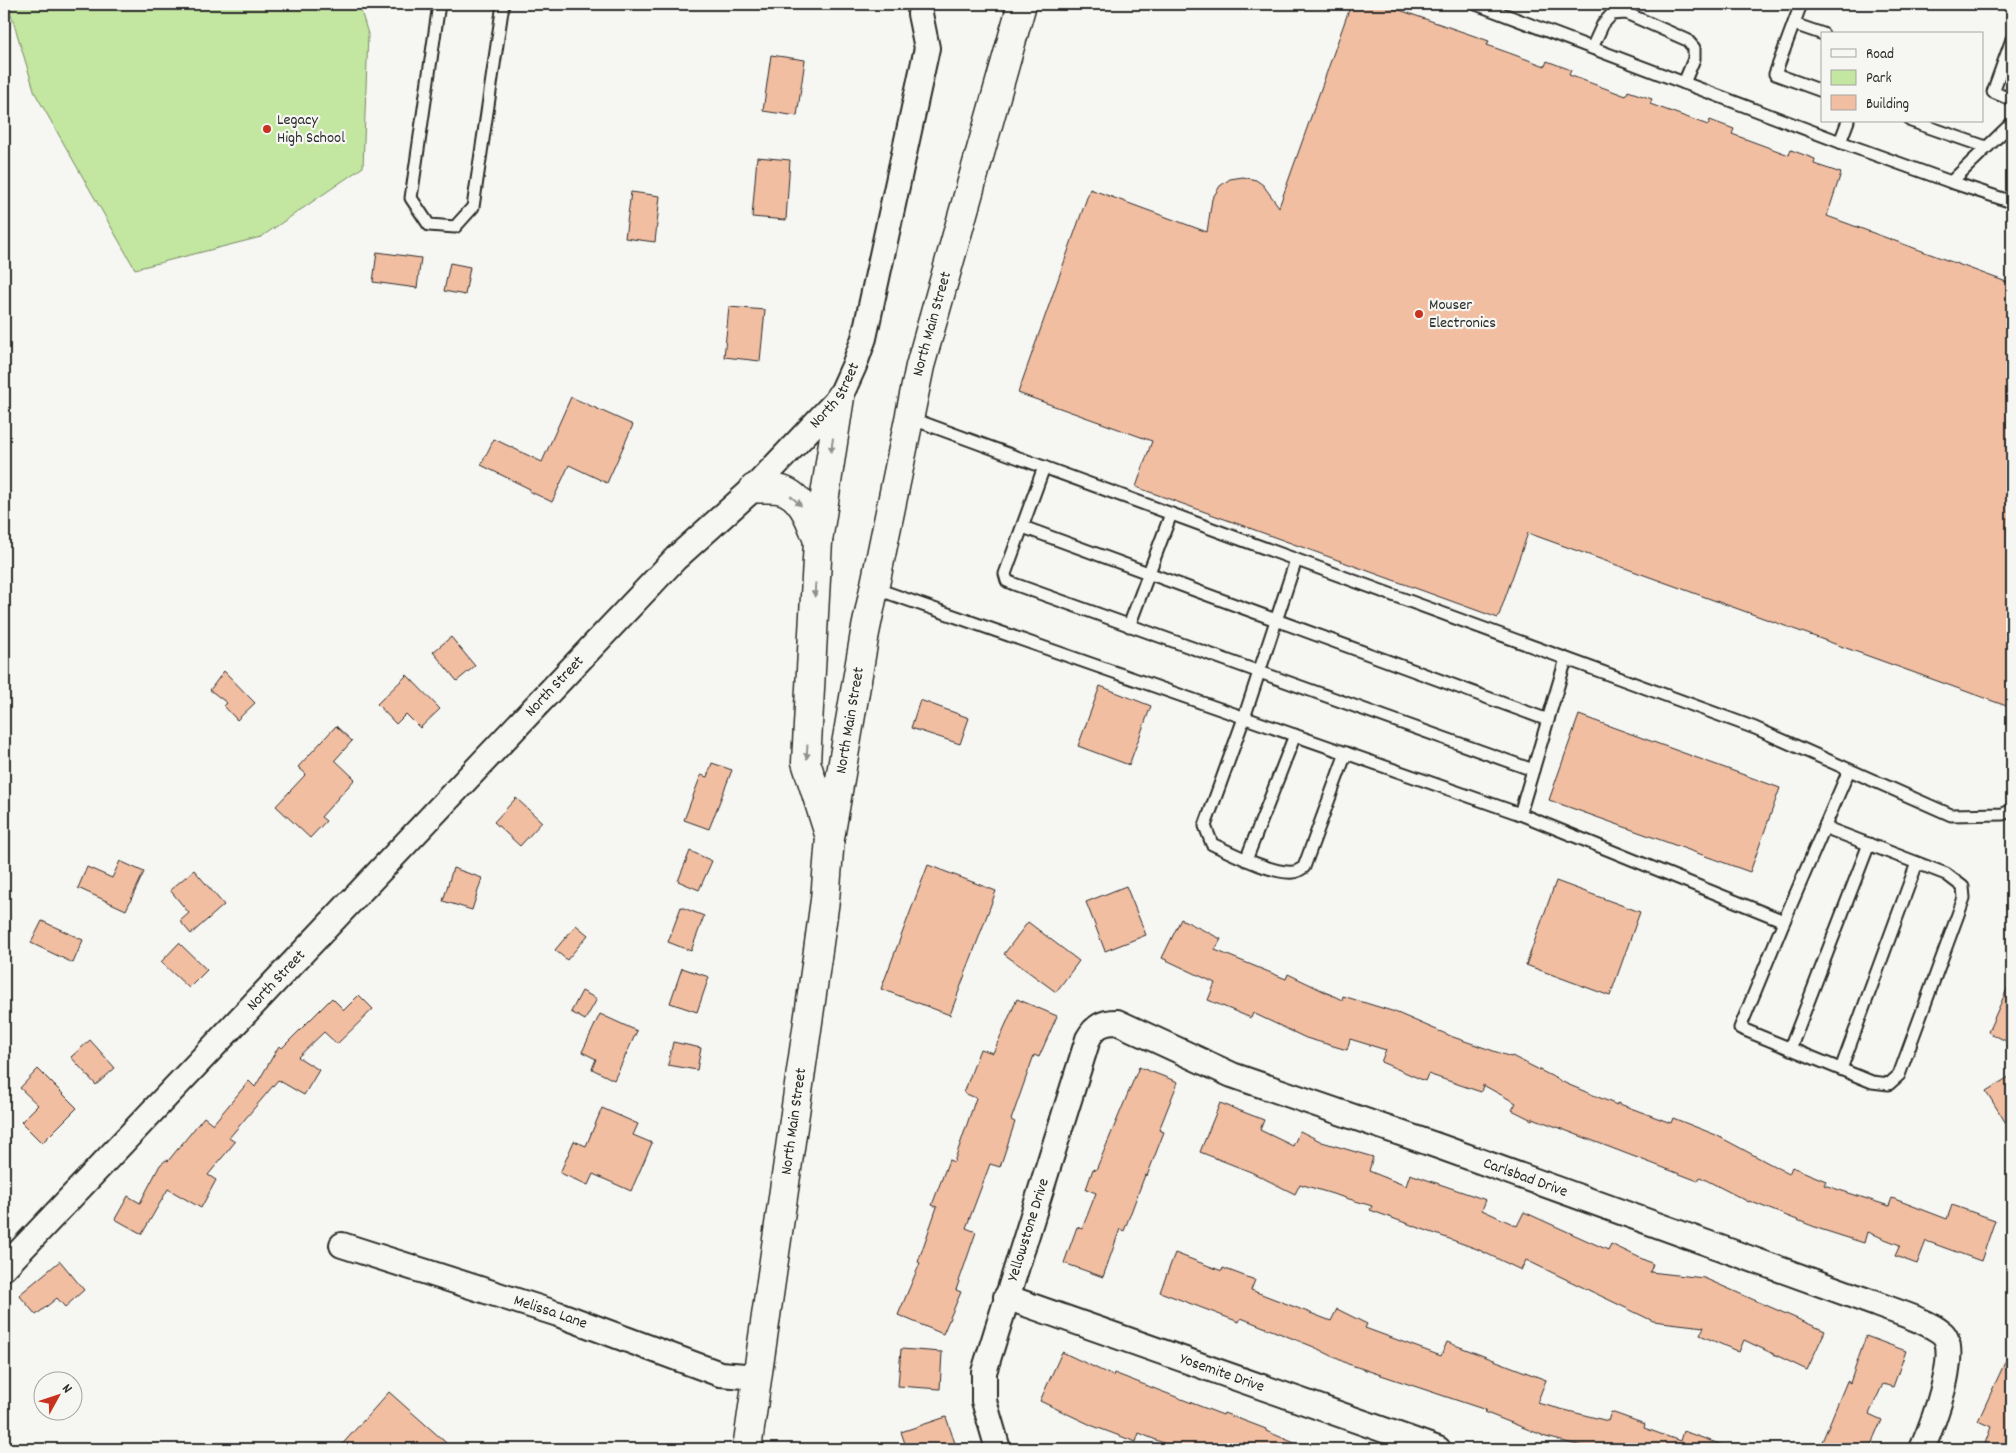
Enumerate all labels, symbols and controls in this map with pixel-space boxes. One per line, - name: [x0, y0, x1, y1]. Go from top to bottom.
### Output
- legend: [1821, 32, 1984, 122]
- text: Road: [1866, 44, 1894, 66]
- text: Park: [1866, 68, 1892, 90]
- text: Building: [1866, 94, 1909, 116]
- place label: Legacy High School: [277, 109, 345, 150]
- marker: Legacy High School: [261, 123, 273, 135]
- street label: North Main Street: [907, 269, 958, 378]
- place label: Mouser Electronics: [1429, 294, 1496, 335]
- marker: Mouser Electronics: [1413, 308, 1425, 320]
- street label: North Street: [804, 359, 866, 434]
- one-way arrow: [828, 438, 836, 454]
- one-way arrow: [790, 496, 803, 507]
- one-way arrow: [811, 582, 819, 598]
- street label: North Street: [520, 650, 589, 722]
- street label: North Main Street: [830, 665, 870, 775]
- one-way arrow: [802, 744, 810, 760]
- street label: North Street: [241, 945, 311, 1016]
- street label: North Main Street: [775, 1066, 813, 1176]
- street label: Carlsbad Drive: [1480, 1152, 1571, 1203]
- street label: Yellowstone Drive: [1002, 1175, 1055, 1284]
- street label: Melissa Lane: [511, 1289, 591, 1335]
- street label: Yosemite Drive: [1177, 1348, 1267, 1398]
- north arrow: [32, 1370, 82, 1420]
- text: N: [57, 1380, 76, 1398]

